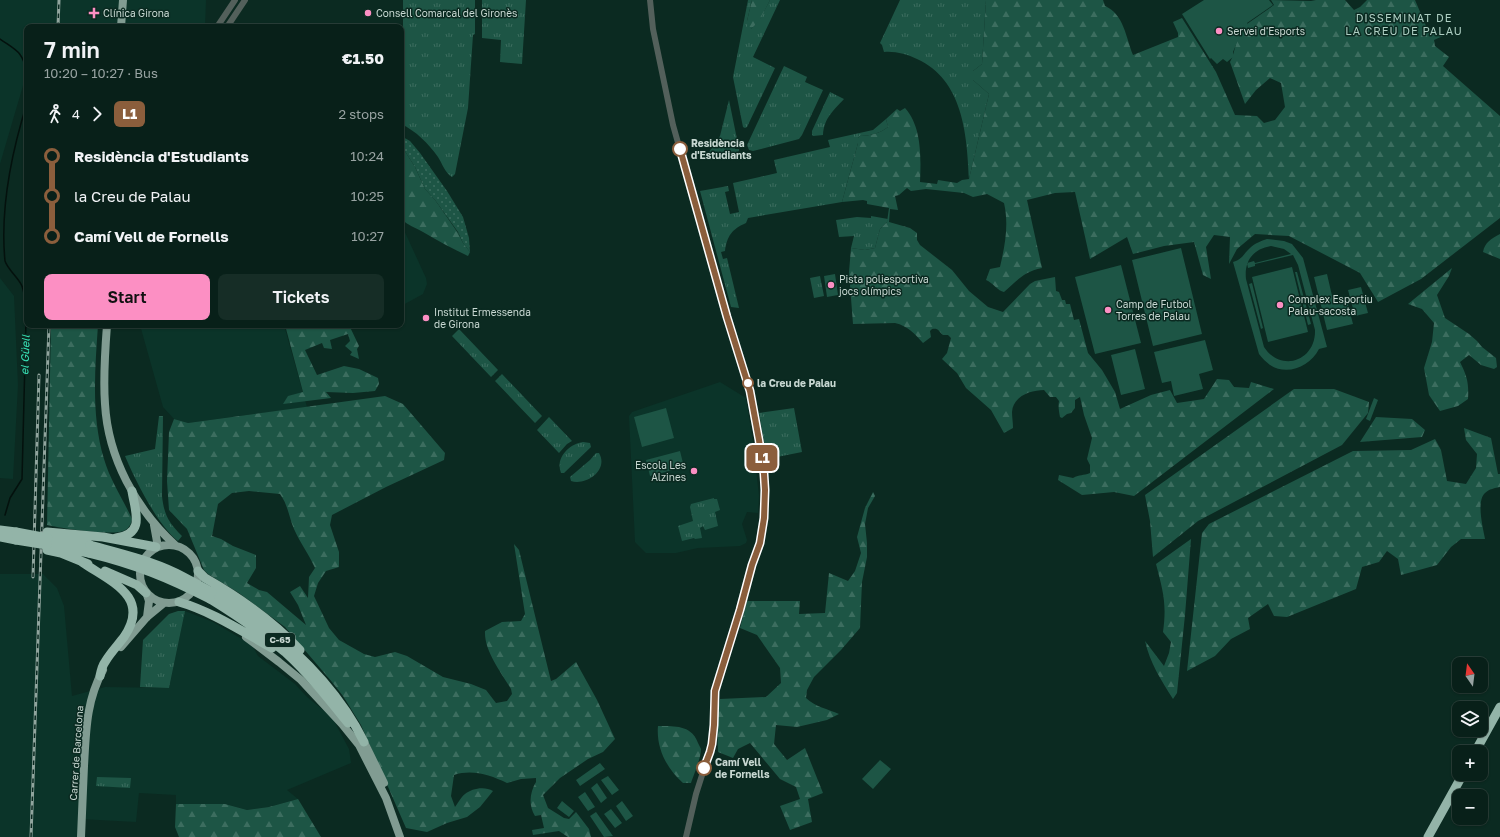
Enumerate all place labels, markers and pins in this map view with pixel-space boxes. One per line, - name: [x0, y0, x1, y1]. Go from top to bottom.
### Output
- marker: Clínica Girona: [88, 7, 100, 19]
- place label: Clínica Girona: [103, 7, 169, 19]
- place label: Consell Comarcal del Gironès: [376, 7, 517, 19]
- marker: Consell Comarcal del Gironès: [363, 8, 373, 18]
- place label: Servei d'Esports: [1227, 25, 1305, 37]
- marker: Servei d'Esports: [1214, 26, 1224, 36]
- place label: Residència d'Estudiants: [691, 137, 752, 161]
- marker: Residència d'Estudiants: [672, 141, 688, 157]
- place label: Pista poliesportiva jocs olímpics: [838, 273, 929, 297]
- marker: Pista poliesportiva jocs olímpics: [826, 280, 836, 290]
- place label: Complex Esportiu Palau-sacosta: [1288, 293, 1373, 317]
- place label: Camp de Futbol Torres de Palau: [1116, 298, 1192, 322]
- marker: Complex Esportiu Palau-sacosta: [1275, 300, 1285, 310]
- marker: Camp de Futbol Torres de Palau: [1103, 305, 1113, 315]
- place label: Institut Ermessenda de Girona: [434, 306, 531, 330]
- marker: Institut Ermessenda de Girona: [421, 313, 431, 323]
- marker: la Creu de Palau: [742, 377, 754, 389]
- place label: la Creu de Palau: [757, 377, 836, 389]
- place label: Escola Les Alzines: [635, 459, 686, 483]
- marker: Escola Les Alzines: [689, 466, 699, 476]
- place label: Camí Vell de Fornells: [715, 756, 770, 780]
- marker: Camí Vell de Fornells: [696, 760, 712, 776]

